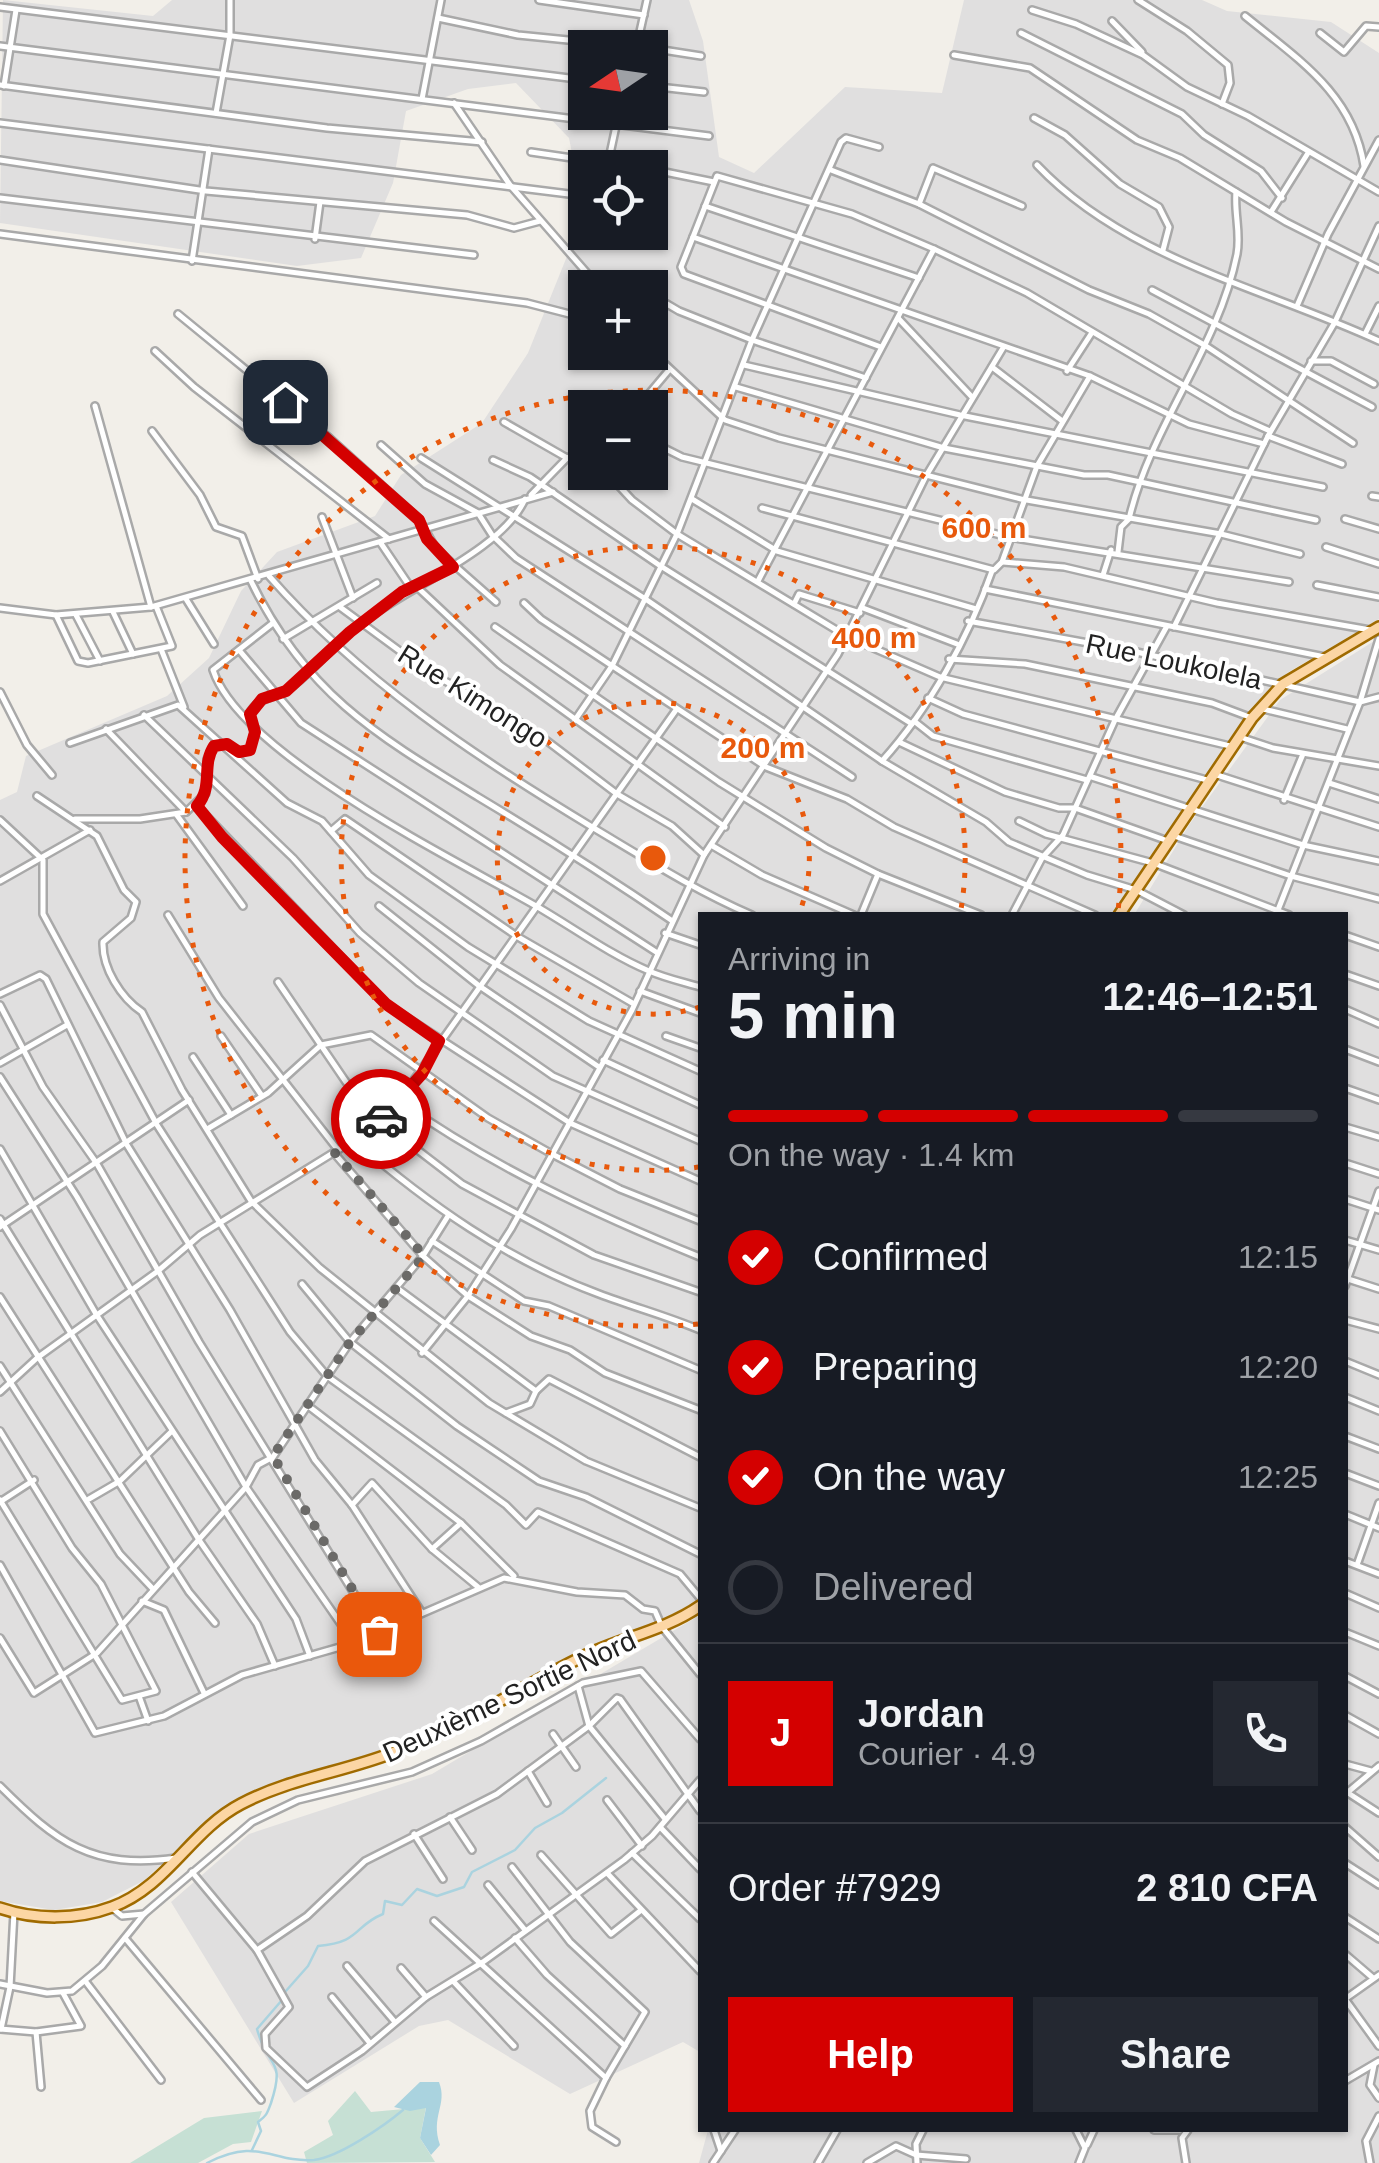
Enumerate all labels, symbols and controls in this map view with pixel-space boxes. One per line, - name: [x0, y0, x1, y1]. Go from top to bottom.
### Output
- north arrow: [568, 30, 668, 130]
- map controls: [568, 30, 668, 490]
- button: locate: [568, 150, 668, 250]
- button: +: [568, 270, 668, 370]
- pin: [243, 360, 328, 445]
- icon: home: [258, 375, 313, 430]
- button: −: [568, 390, 668, 490]
- text: 600 m: [941, 511, 1027, 544]
- text: 400 m: [831, 621, 917, 654]
- street label: Rue Loukolela: [1083, 628, 1265, 695]
- street label: Rue Kimongo: [393, 638, 553, 755]
- text: 200 m: [720, 731, 806, 764]
- centre of rings: [635, 840, 671, 876]
- text: Arriving in: [728, 941, 870, 977]
- text: 12:46–12:51: [1102, 976, 1318, 1018]
- text: 5 min: [728, 979, 898, 1052]
- courier: [331, 1069, 431, 1169]
- icon: car: [354, 1092, 409, 1147]
- text: On the way · 1.4 km: [728, 1137, 1014, 1173]
- icon: check: [728, 1230, 783, 1285]
- text: Confirmed: [813, 1236, 988, 1278]
- text: 12:15: [1238, 1239, 1318, 1275]
- icon: check: [728, 1340, 783, 1395]
- text: Preparing: [813, 1346, 978, 1388]
- text: 12:20: [1238, 1349, 1318, 1385]
- icon: check: [728, 1450, 783, 1505]
- text: On the way: [813, 1456, 1005, 1498]
- text: 12:25: [1238, 1459, 1318, 1495]
- text: Delivered: [813, 1566, 974, 1608]
- pin: [337, 1592, 422, 1677]
- icon: bag: [352, 1607, 407, 1662]
- street label: Deuxième Sortie Nord: [378, 1624, 641, 1769]
- button: phone: [1213, 1681, 1318, 1786]
- text: Jordan: [858, 1693, 985, 1735]
- text: J: [770, 1712, 791, 1754]
- text: Courier · 4.9: [858, 1736, 1036, 1772]
- text: Order #7929: [728, 1867, 941, 1909]
- text: 2 810 CFA: [1136, 1867, 1318, 1909]
- button: Help: [728, 1997, 1013, 2112]
- button: Share: [1033, 1997, 1318, 2112]

